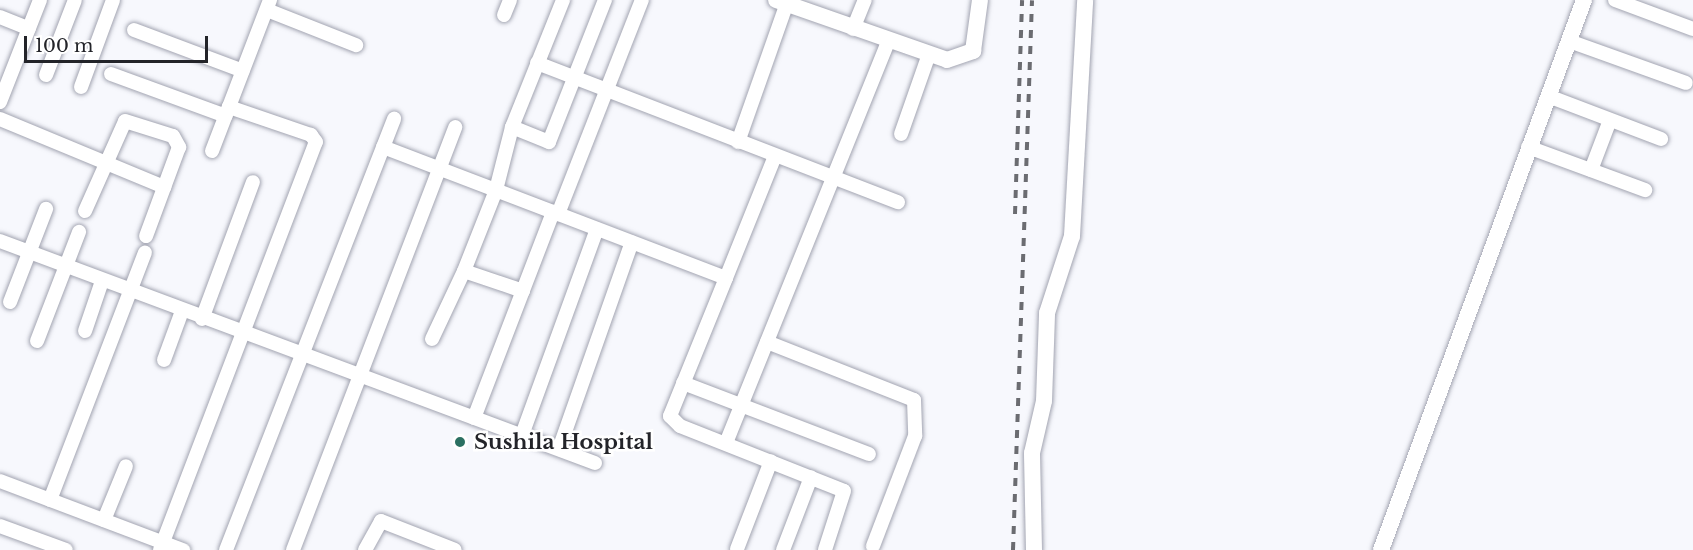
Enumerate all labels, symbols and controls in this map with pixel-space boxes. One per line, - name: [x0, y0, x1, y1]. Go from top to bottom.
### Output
- scale bar: [27, 24, 212, 62]
- text: 100 m: [35, 35, 93, 57]
- place label: Sushila Hospital: [474, 429, 653, 455]
- marker: Sushila Hospital: [451, 433, 469, 451]

